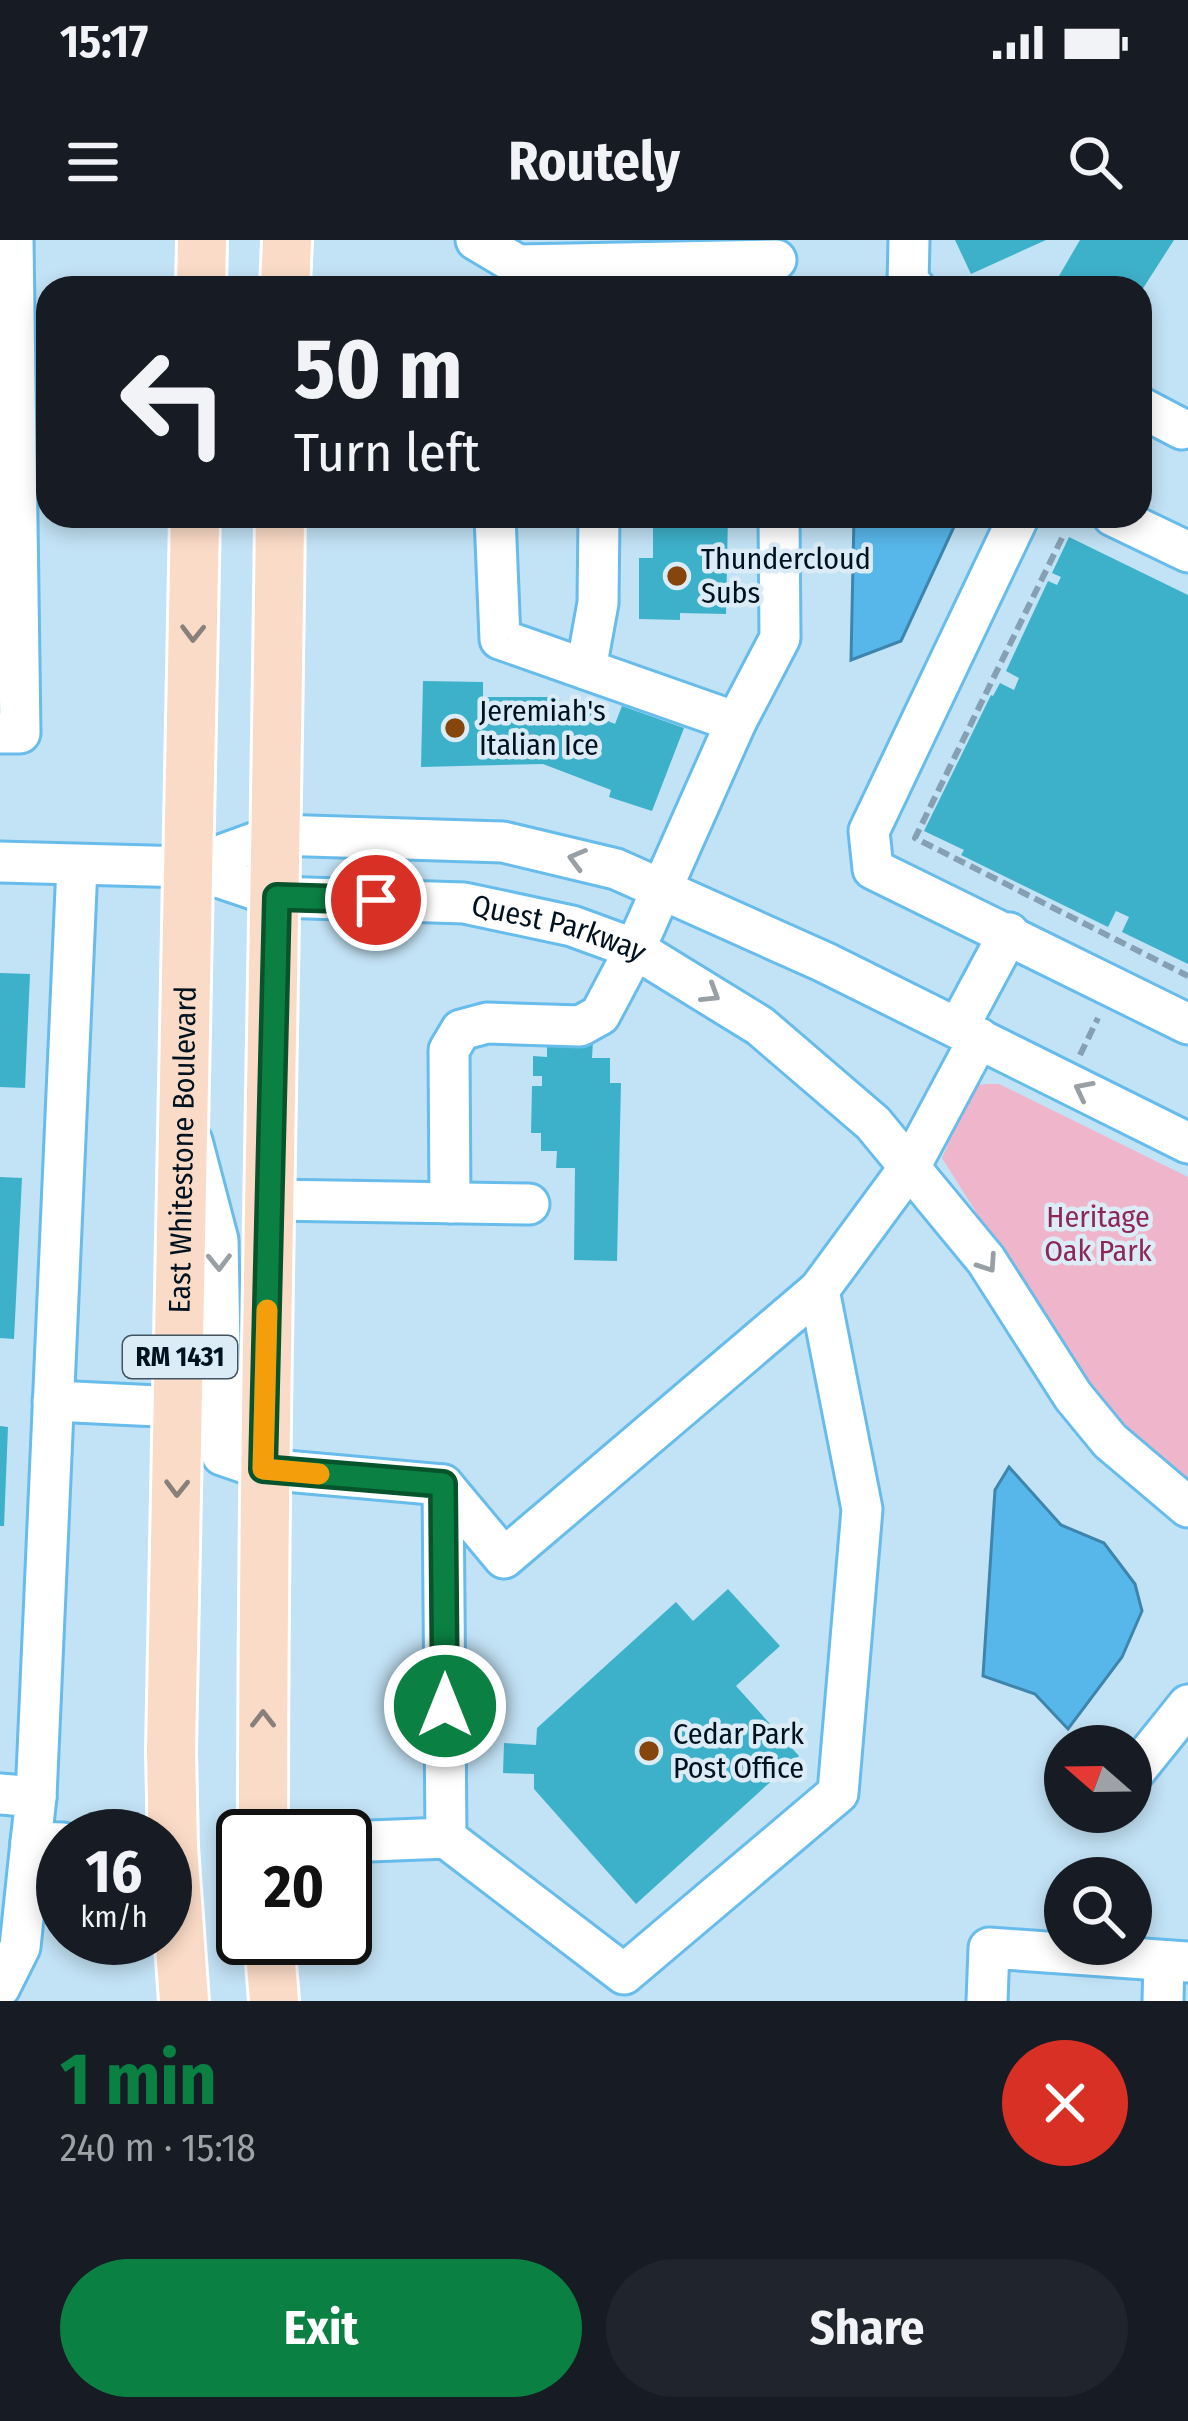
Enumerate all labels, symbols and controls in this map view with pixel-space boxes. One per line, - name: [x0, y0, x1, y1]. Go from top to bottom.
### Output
- text: 15:17: [60, 15, 148, 69]
- icon: menu: [60, 129, 126, 195]
- icon: search: [1062, 129, 1128, 195]
- text: Routely: [508, 130, 680, 194]
- text: 50 m: [294, 319, 463, 420]
- icon: left: [96, 324, 252, 480]
- text: Turn left: [294, 421, 480, 485]
- place label: Thundercloud Subs: [701, 541, 871, 611]
- marker: Thundercloud Subs: [664, 563, 690, 589]
- one-way arrow: [180, 624, 206, 643]
- place label: Jeremiah's Italian Ice: [479, 693, 606, 763]
- marker: Jeremiah's Italian Ice: [442, 715, 468, 741]
- one-way arrow: [567, 848, 587, 873]
- pin: [325, 849, 427, 951]
- icon: arrive: [343, 867, 409, 933]
- street label: Quest Parkway: [468, 887, 654, 970]
- one-way arrow: [698, 980, 720, 1002]
- street label: East Whitestone Boulevard: [162, 986, 204, 1314]
- one-way arrow: [1074, 1082, 1096, 1105]
- park label: Heritage Oak Park: [1044, 1199, 1152, 1269]
- one-way arrow: [974, 1251, 996, 1273]
- one-way arrow: [205, 1253, 231, 1272]
- road number: RM 1431: [123, 1336, 237, 1378]
- one-way arrow: [165, 1479, 191, 1498]
- position arrow: [382, 1643, 508, 1769]
- one-way arrow: [250, 1709, 276, 1727]
- place label: Cedar Park Post Office: [673, 1716, 804, 1786]
- north arrow: [1044, 1725, 1152, 1833]
- map controls: [1044, 1725, 1152, 1965]
- marker: Cedar Park Post Office: [636, 1738, 662, 1764]
- speed limit sign: 20: [216, 1809, 372, 1965]
- text: 16: [86, 1836, 142, 1908]
- button: search: [1044, 1857, 1152, 1965]
- text: km/h: [81, 1899, 147, 1935]
- text: 1 min: [60, 2037, 217, 2123]
- button: close: [1002, 2040, 1128, 2166]
- text: 240 m · 15:18: [60, 2125, 256, 2171]
- button: Exit: [60, 2259, 582, 2397]
- button: Share: [606, 2259, 1128, 2397]

